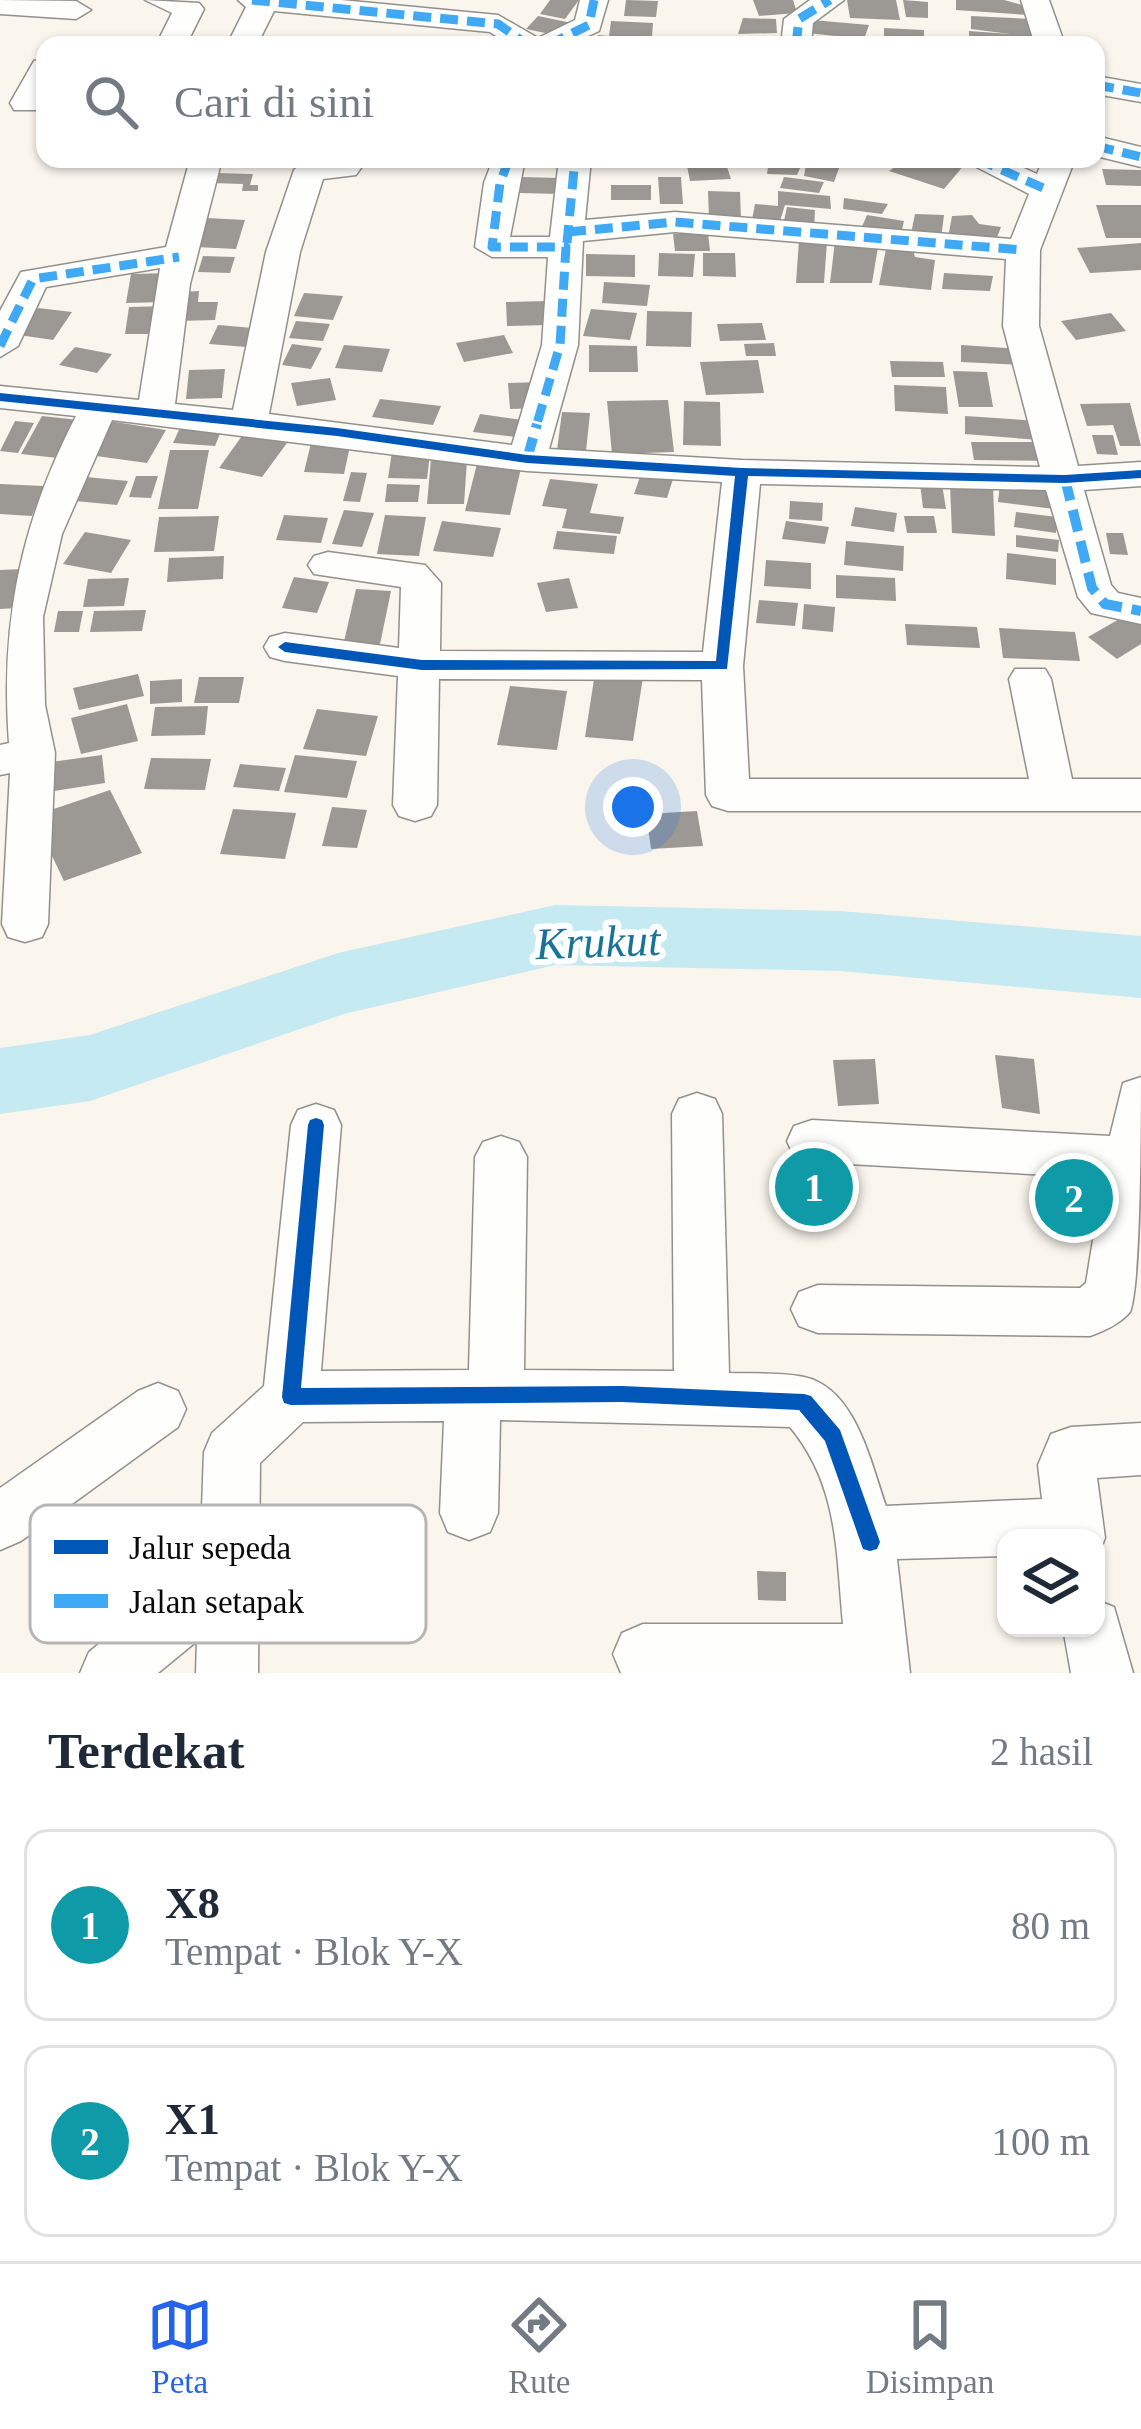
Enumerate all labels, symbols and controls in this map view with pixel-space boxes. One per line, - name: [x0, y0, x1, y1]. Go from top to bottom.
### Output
- search box: [36, 36, 1105, 168]
- icon: search: [78, 69, 144, 135]
- text: Cari di sini: [174, 77, 374, 127]
- your location: [603, 777, 663, 837]
- water label: Krukut: [534, 915, 663, 969]
- pin: 1: [775, 1142, 853, 1232]
- pin: 2: [1035, 1153, 1113, 1243]
- legend: [30, 1505, 426, 1643]
- map controls: [997, 1529, 1105, 1637]
- button: layers: [997, 1529, 1105, 1637]
- text: Jalur sepeda: [129, 1530, 292, 1566]
- text: Jalan setapak: [129, 1584, 305, 1620]
- text: Terdekat: [48, 1723, 244, 1779]
- text: 2 hasil: [990, 1730, 1093, 1773]
- text: X8: [165, 1878, 220, 1928]
- text: 1: [80, 1904, 100, 1947]
- text: 80 m: [1011, 1904, 1090, 1947]
- text: Tempat · Blok Y-X: [165, 1930, 463, 1973]
- text: X1: [165, 2094, 220, 2144]
- text: 2: [80, 2120, 100, 2163]
- text: 100 m: [991, 2120, 1090, 2163]
- text: Tempat · Blok Y-X: [165, 2146, 463, 2189]
- tab: Peta: [147, 2292, 213, 2401]
- tab: Rute: [506, 2292, 572, 2401]
- tab: Disimpan: [866, 2292, 994, 2401]

